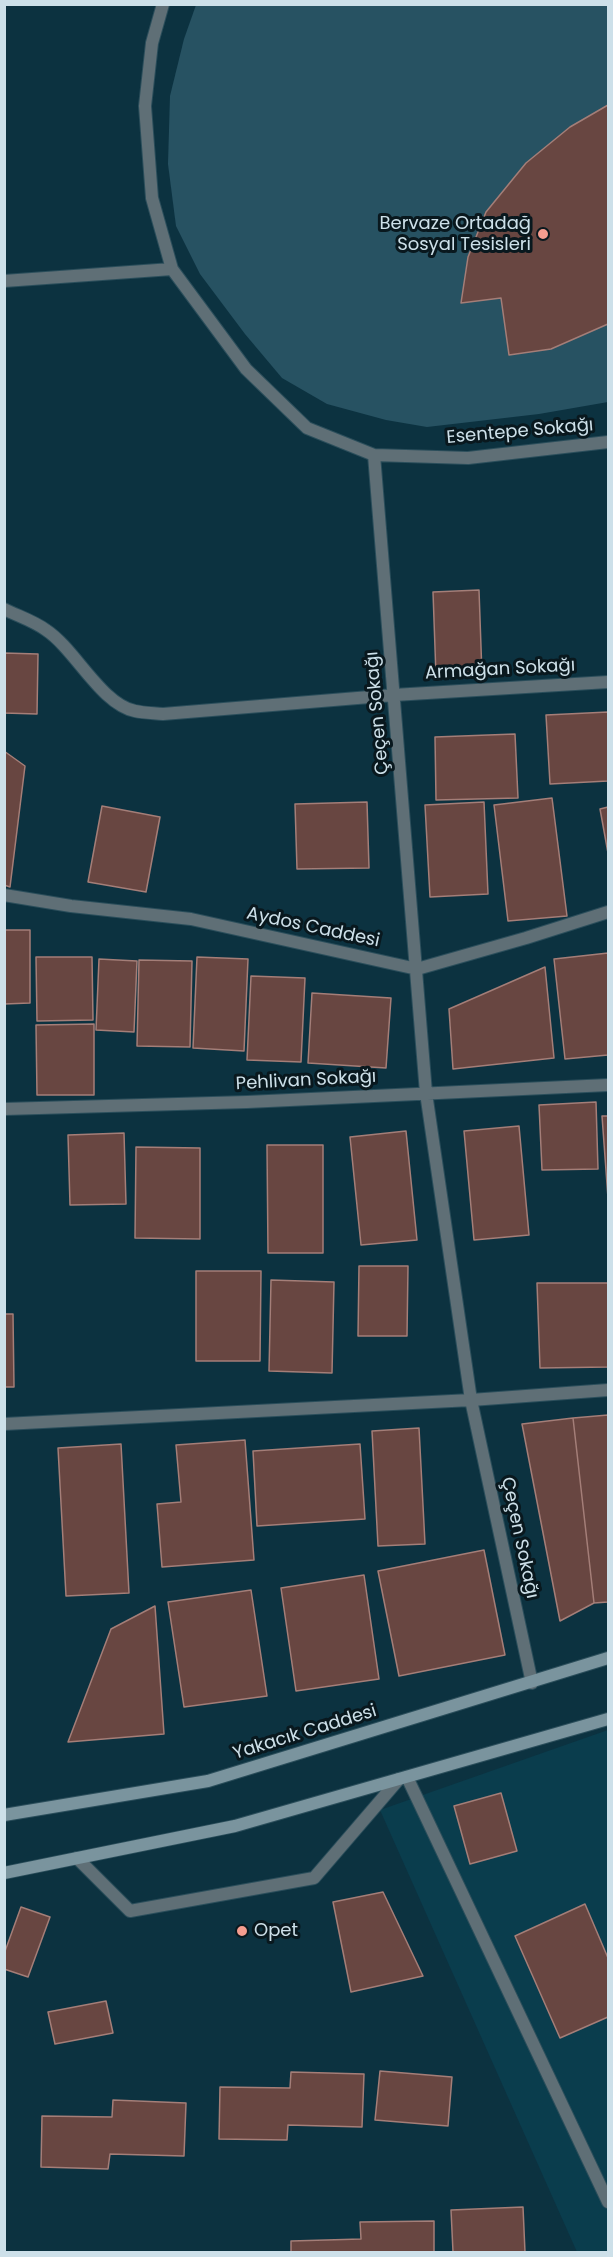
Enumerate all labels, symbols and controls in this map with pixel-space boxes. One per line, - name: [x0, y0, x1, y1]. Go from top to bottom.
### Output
- place label: Bervaze Ortadağ Sosyal Tesisleri: [380, 213, 531, 256]
- marker: Bervaze Ortadağ Sosyal Tesisleri: [536, 227, 550, 241]
- street label: Esentepe Sokağı: [446, 415, 594, 449]
- street label: Çeçen Sokağı: [362, 650, 394, 776]
- street label: Armağan Sokağı: [424, 655, 576, 685]
- street label: Aydos Caddesi: [244, 903, 382, 953]
- street label: Pehlivan Sokağı: [235, 1067, 377, 1095]
- street label: Çeçen Sokağı: [496, 1475, 542, 1601]
- street label: Yakacık Caddesi: [231, 1701, 379, 1765]
- place label: Opet: [254, 1920, 298, 1942]
- marker: Opet: [235, 1924, 249, 1938]

